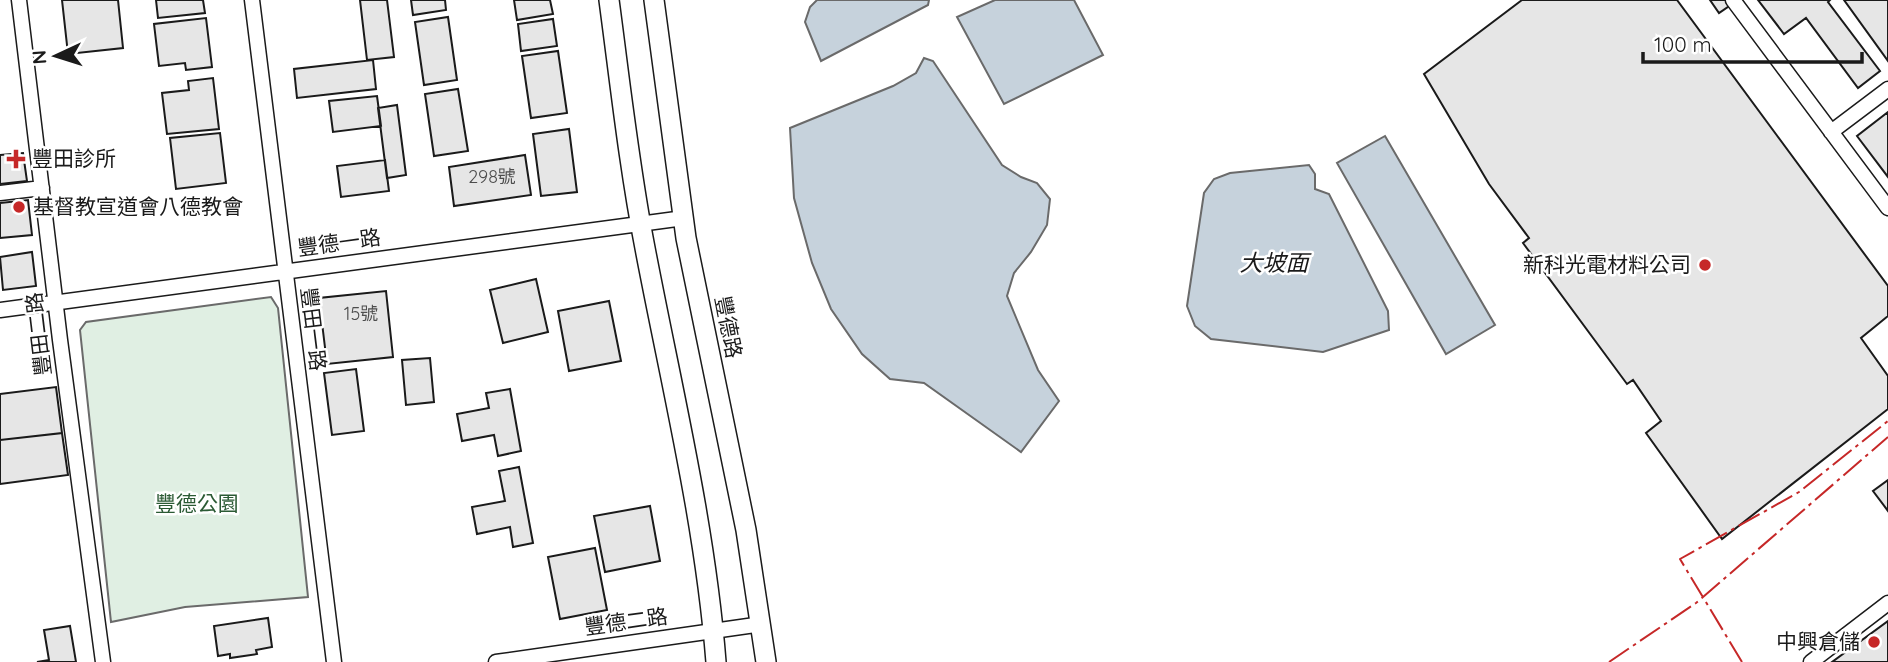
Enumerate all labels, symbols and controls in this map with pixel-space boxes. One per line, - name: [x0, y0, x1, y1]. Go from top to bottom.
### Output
- north arrow: [21, 21, 91, 91]
- scale bar: [1643, 21, 1862, 65]
- text: 100 m: [1654, 31, 1712, 57]
- text: N: [27, 49, 51, 65]
- place label: 豐田診所: [32, 145, 116, 171]
- marker: 豐田診所: [6, 149, 26, 169]
- house number: 298號: [468, 165, 516, 188]
- place label: 基督教宣道會八德教會: [33, 193, 243, 219]
- marker: 基督教宣道會八德教會: [11, 199, 27, 215]
- street label: 豐德一路: [295, 223, 382, 261]
- water label: 大坡面: [1240, 248, 1313, 277]
- place label: 新科光電材料公司: [1523, 251, 1691, 277]
- marker: 新科光電材料公司: [1697, 257, 1713, 273]
- street label: 豐田一路: [296, 286, 332, 372]
- street label: 豐田二路: [20, 291, 56, 377]
- street label: 豐德路: [710, 293, 748, 360]
- house number: 15號: [344, 302, 378, 325]
- park label: 豐德公園: [155, 490, 239, 516]
- street label: 豐德二路: [582, 602, 669, 640]
- place label: 中興倉儲: [1776, 628, 1860, 654]
- marker: 中興倉儲: [1866, 634, 1882, 650]

